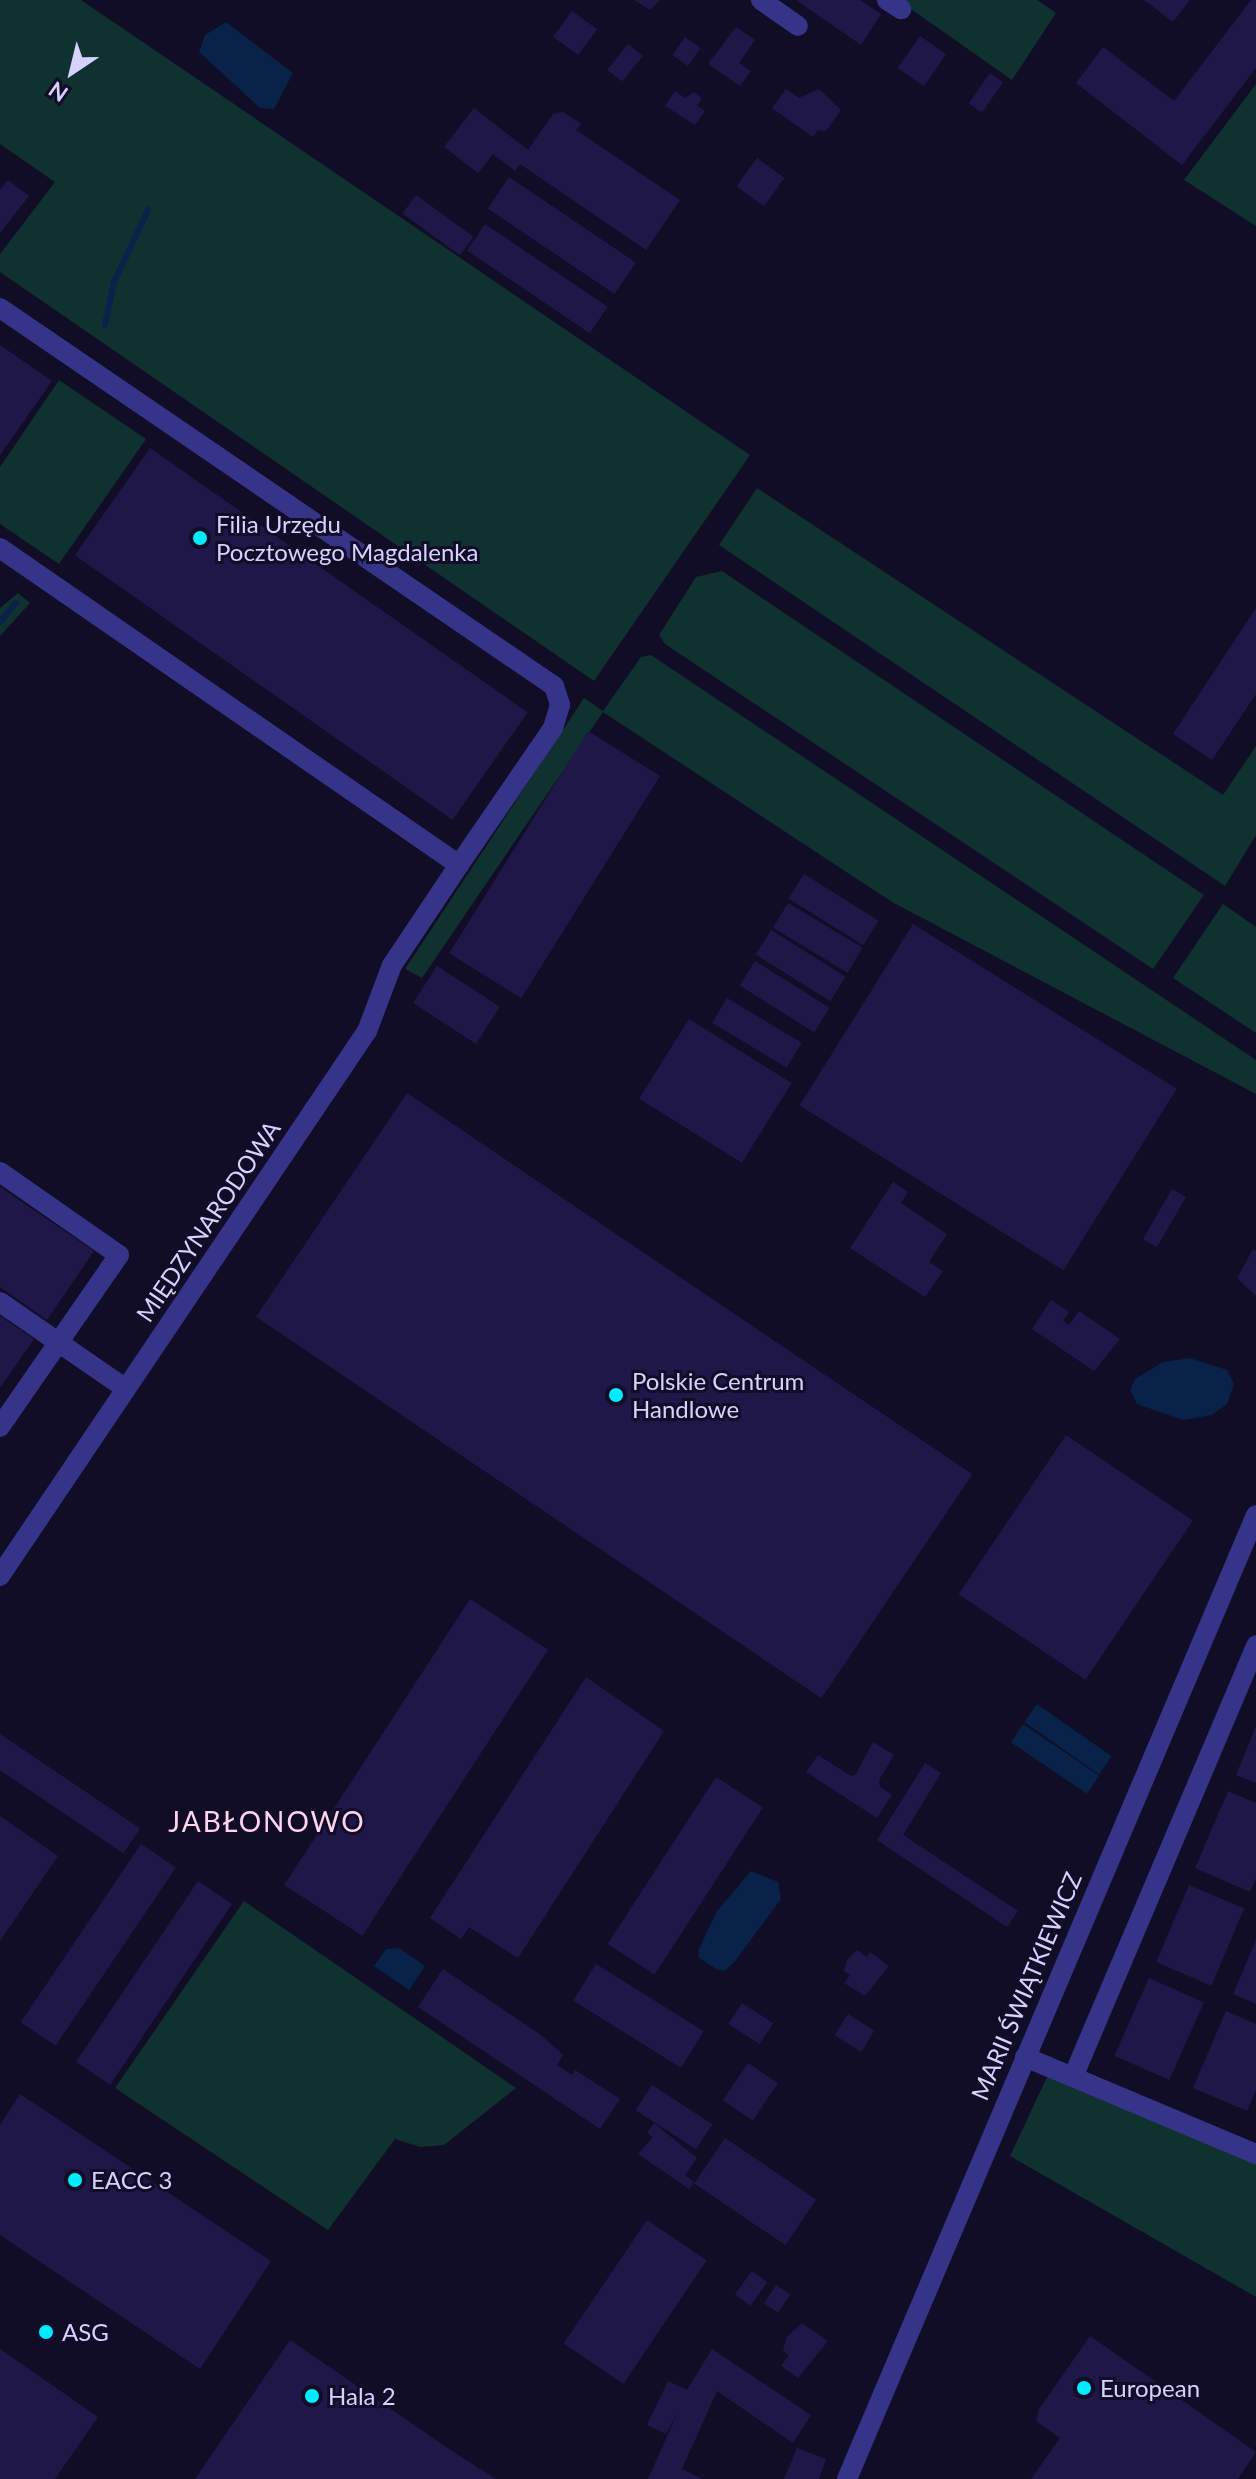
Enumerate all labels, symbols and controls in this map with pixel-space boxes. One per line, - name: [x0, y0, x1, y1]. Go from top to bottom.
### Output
- north arrow: [32, 32, 112, 112]
- text: N: [43, 76, 73, 108]
- place label: Filia Urzędu Pocztowego Magdalenka: [216, 510, 478, 566]
- marker: Filia Urzędu Pocztowego Magdalenka: [191, 529, 209, 547]
- street label: MIĘDZYNARODOWA: [130, 1115, 286, 1327]
- place label: Polskie Centrum Handlowe: [632, 1367, 804, 1423]
- marker: Polskie Centrum Handlowe: [607, 1386, 625, 1404]
- district label: JABŁONOWO: [168, 1804, 366, 1838]
- street label: MARII ŚWIĄTKIEWICZ: [965, 1868, 1087, 2104]
- place label: EACC 3: [91, 2166, 172, 2194]
- marker: EACC 3: [66, 2171, 84, 2189]
- place label: ASG: [62, 2318, 109, 2346]
- marker: ASG: [37, 2323, 55, 2341]
- place label: European: [1100, 2374, 1200, 2402]
- marker: European: [1075, 2379, 1093, 2397]
- place label: Hala 2: [328, 2382, 396, 2410]
- marker: Hala 2: [303, 2387, 321, 2405]

